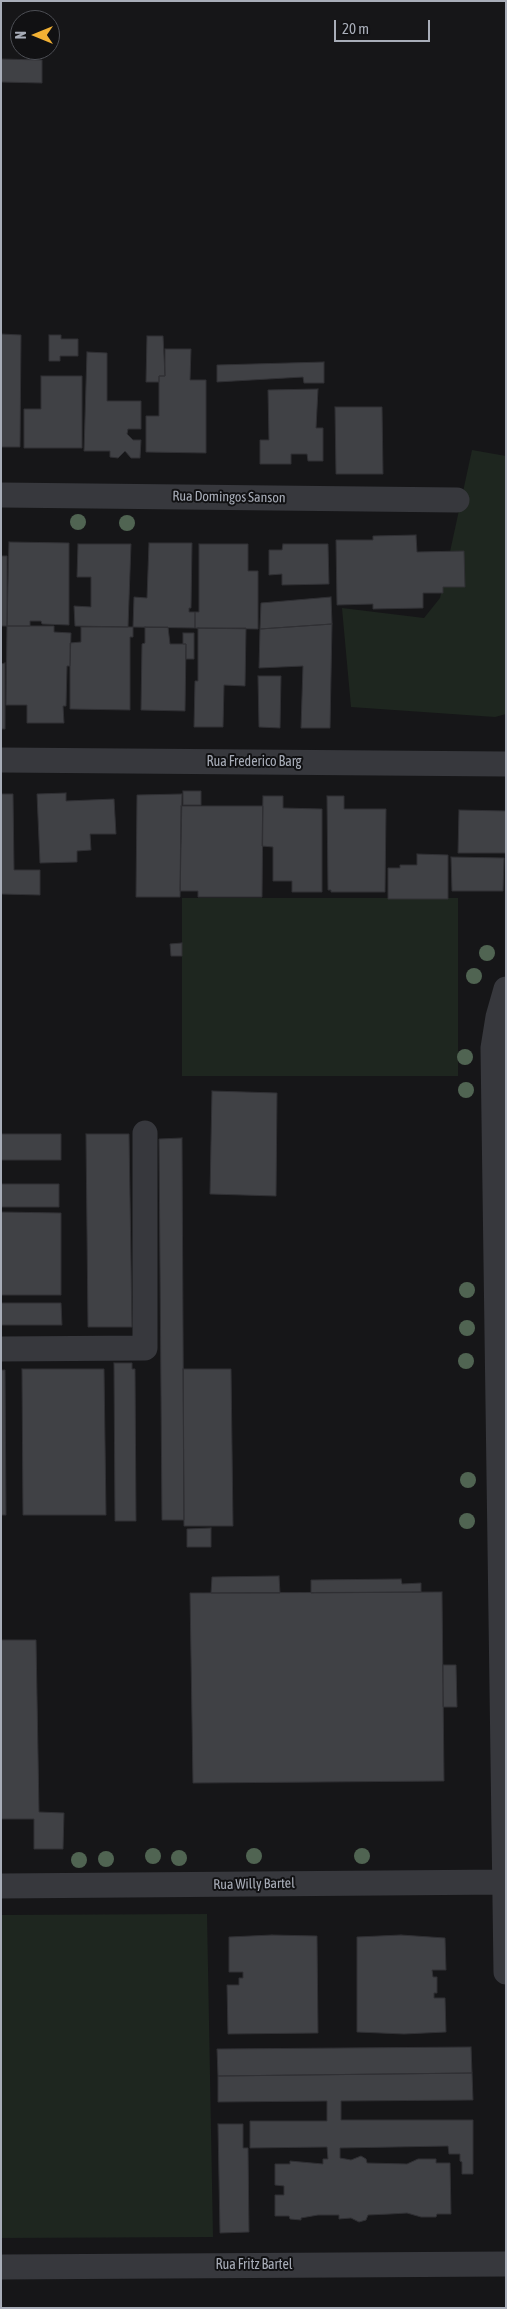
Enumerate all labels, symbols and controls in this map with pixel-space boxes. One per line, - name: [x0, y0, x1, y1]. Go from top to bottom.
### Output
- north arrow: [10, 10, 60, 60]
- scale bar: [337, 10, 433, 42]
- text: 20 m: [342, 20, 369, 37]
- text: N: [13, 31, 29, 39]
- street label: Rua Domingos Sanson: [172, 488, 286, 506]
- street label: Rua Frederico Barg: [207, 754, 301, 770]
- street label: Rua Willy Bartel: [213, 1875, 295, 1893]
- street label: Rua Fritz Bartel: [216, 2257, 292, 2273]

